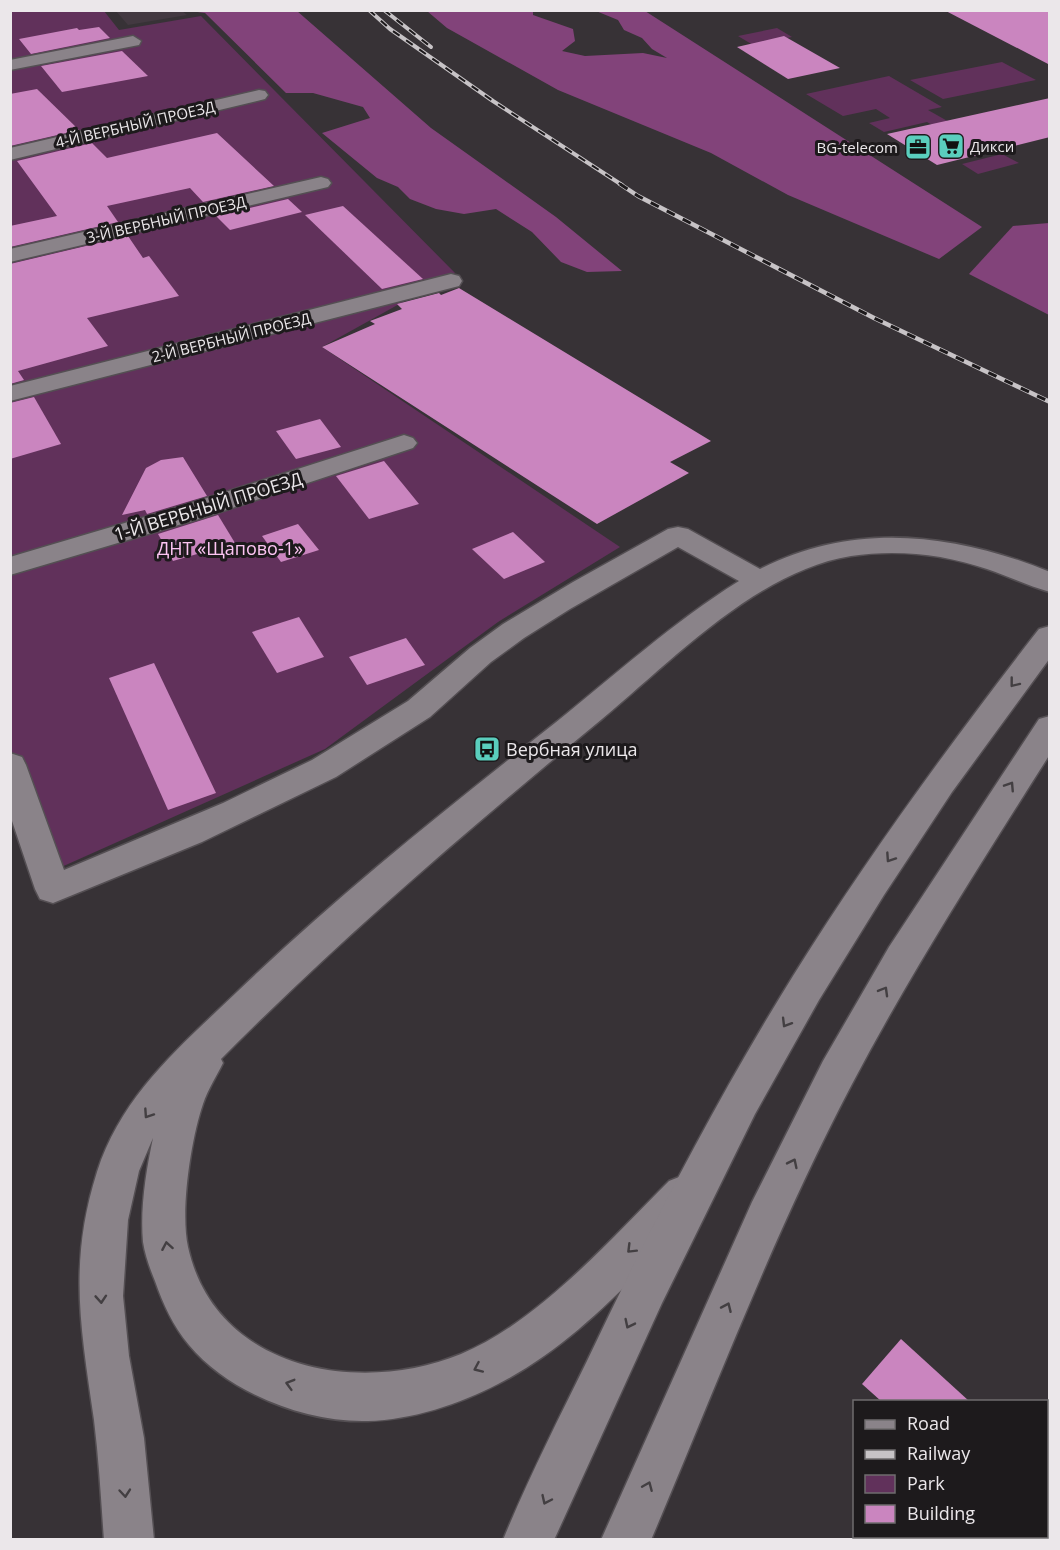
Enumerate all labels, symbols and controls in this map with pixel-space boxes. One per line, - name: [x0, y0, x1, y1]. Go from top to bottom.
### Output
- street label: 4-Й ВЕРБНЫЙ ПРОЕЗД: [53, 96, 217, 152]
- supermarket icon: Дикси: [936, 131, 966, 161]
- office icon: BG-telecom: [903, 132, 933, 162]
- place label: Дикси: [970, 136, 1014, 156]
- place label: BG-telecom: [817, 137, 898, 157]
- street label: 3-Й ВЕРБНЫЙ ПРОЕЗД: [84, 191, 248, 247]
- street label: 2-Й ВЕРБНЫЙ ПРОЕЗД: [150, 308, 312, 366]
- street label: 1-Й ВЕРБНЫЙ ПРОЕЗД: [111, 466, 305, 546]
- park label: ДНТ «Щапово-1»: [157, 536, 303, 560]
- one-way arrow: [1010, 676, 1021, 687]
- bus stop icon: Вербная улица: [472, 734, 502, 764]
- place label: Вербная улица: [506, 737, 638, 761]
- one-way arrow: [1003, 782, 1014, 793]
- one-way arrow: [887, 852, 898, 863]
- one-way arrow: [876, 987, 888, 997]
- one-way arrow: [781, 1017, 793, 1027]
- one-way arrow: [143, 1108, 155, 1118]
- one-way arrow: [785, 1159, 797, 1170]
- one-way arrow: [161, 1242, 174, 1252]
- one-way arrow: [627, 1243, 638, 1253]
- one-way arrow: [94, 1295, 107, 1304]
- one-way arrow: [720, 1302, 732, 1313]
- one-way arrow: [624, 1318, 636, 1329]
- one-way arrow: [474, 1361, 485, 1373]
- one-way arrow: [285, 1379, 295, 1391]
- legend: [853, 1400, 1048, 1538]
- text: Road: [907, 1411, 950, 1435]
- text: Railway: [907, 1441, 971, 1465]
- text: Park: [907, 1471, 945, 1495]
- one-way arrow: [641, 1481, 653, 1492]
- one-way arrow: [118, 1488, 131, 1497]
- one-way arrow: [541, 1494, 553, 1505]
- text: Building: [907, 1501, 975, 1525]

